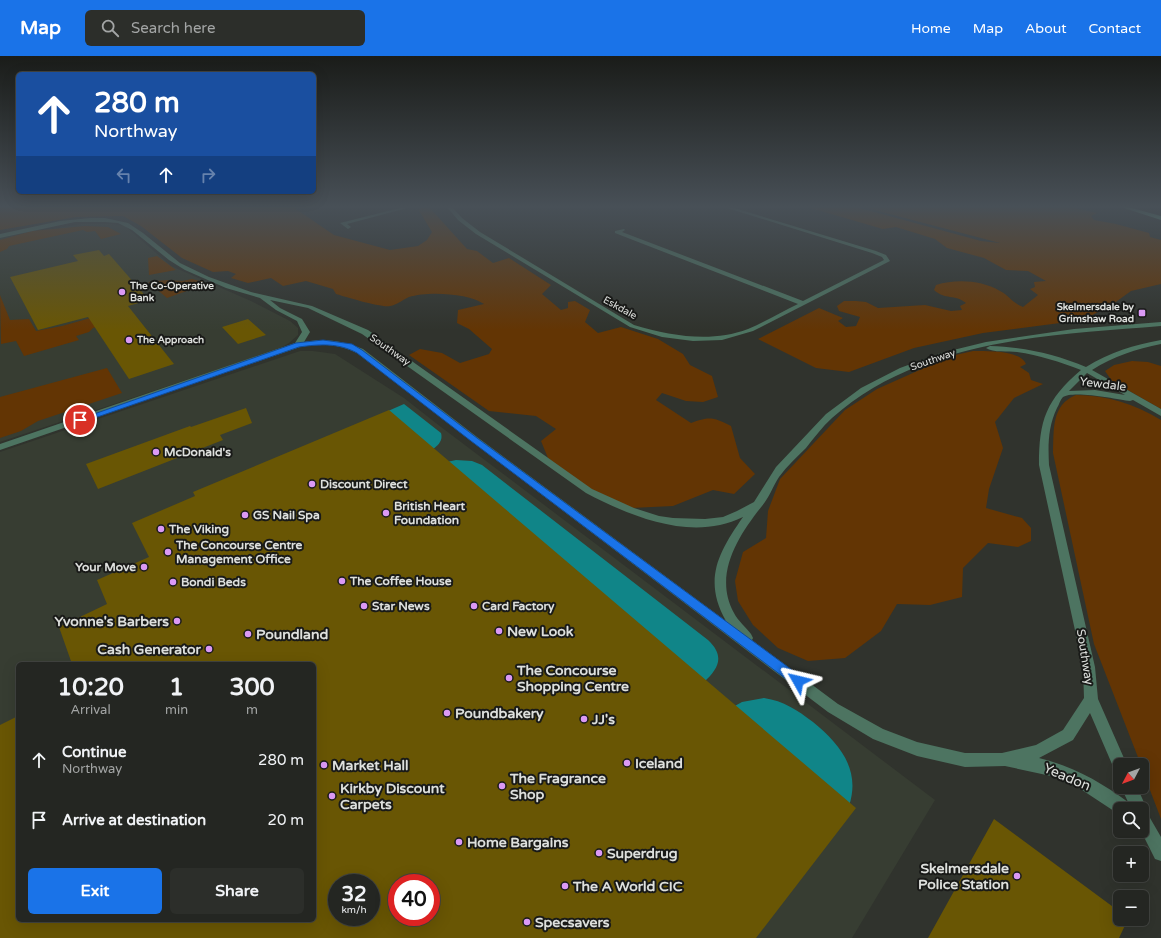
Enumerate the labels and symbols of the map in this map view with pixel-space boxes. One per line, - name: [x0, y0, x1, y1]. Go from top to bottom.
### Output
- place label: The Co-Operative Bank: [129, 280, 214, 304]
- marker: The Co-Operative Bank: [117, 287, 127, 297]
- street label: Eskdale: [601, 294, 639, 322]
- place label: Skelmersdale by Grimshaw Road: [1057, 301, 1135, 325]
- marker: Skelmersdale by Grimshaw Road: [1137, 308, 1147, 318]
- street label: Southway: [367, 332, 413, 369]
- place label: The Approach: [136, 334, 204, 346]
- marker: The Approach: [124, 335, 134, 345]
- street label: Southway: [909, 346, 958, 373]
- street label: Yewdale: [1079, 374, 1127, 394]
- pin: [63, 403, 97, 437]
- place label: McDonald's: [164, 445, 231, 459]
- marker: McDonald's: [151, 447, 161, 457]
- place label: Discount Direct: [320, 477, 408, 491]
- marker: Discount Direct: [307, 479, 317, 489]
- place label: British Heart Foundation: [394, 499, 466, 527]
- place label: GS Nail Spa: [253, 508, 320, 523]
- marker: British Heart Foundation: [381, 508, 391, 518]
- marker: GS Nail Spa: [240, 510, 250, 520]
- place label: The Viking: [168, 522, 229, 537]
- marker: The Viking: [156, 524, 166, 534]
- place label: The Concourse Centre Management Office: [175, 538, 303, 567]
- marker: The Concourse Centre Management Office: [163, 547, 173, 557]
- place label: Your Move: [75, 560, 136, 574]
- marker: Your Move: [139, 562, 149, 572]
- place label: The Coffee House: [349, 574, 452, 588]
- place label: Bondi Beds: [181, 575, 246, 589]
- marker: The Coffee House: [337, 576, 347, 586]
- marker: Bondi Beds: [168, 577, 178, 587]
- place label: Star News: [372, 599, 430, 613]
- place label: Card Factory: [482, 599, 555, 614]
- marker: Star News: [359, 601, 369, 611]
- marker: Card Factory: [469, 601, 479, 611]
- place label: Yvonne's Barbers: [54, 613, 169, 630]
- marker: Yvonne's Barbers: [172, 616, 182, 626]
- place label: New Look: [507, 623, 574, 640]
- place label: Poundland: [256, 626, 328, 643]
- marker: New Look: [494, 626, 504, 636]
- street label: Southway: [1074, 628, 1096, 686]
- marker: Poundland: [243, 629, 253, 639]
- place label: Cash Generator: [97, 641, 202, 658]
- marker: Cash Generator: [204, 644, 214, 654]
- position arrow: [777, 660, 819, 702]
- place label: The Concourse Shopping Centre: [516, 662, 629, 695]
- marker: The Concourse Shopping Centre: [504, 673, 514, 683]
- place label: Poundbakery: [455, 705, 544, 722]
- marker: Poundbakery: [442, 708, 452, 718]
- place label: JJ's: [591, 711, 615, 728]
- marker: JJ's: [579, 714, 589, 724]
- place label: Iceland: [635, 755, 683, 772]
- place label: Market Hall: [332, 757, 409, 774]
- marker: Iceland: [622, 758, 632, 768]
- north arrow: [1113, 758, 1149, 794]
- street label: Yeadon: [1041, 759, 1093, 795]
- marker: Market Hall: [319, 760, 329, 770]
- place label: The Fragrance Shop: [509, 770, 606, 803]
- place label: Kirkby Discount Carpets: [340, 780, 445, 813]
- marker: The Fragrance Shop: [497, 781, 507, 791]
- marker: Kirkby Discount Carpets: [327, 791, 337, 801]
- place label: Home Bargains: [467, 834, 569, 851]
- marker: Home Bargains: [454, 837, 464, 847]
- place label: Superdrug: [607, 845, 678, 862]
- marker: Superdrug: [594, 848, 604, 858]
- place label: Skelmersdale Police Station: [918, 860, 1009, 893]
- marker: Skelmersdale Police Station: [1012, 871, 1022, 881]
- speed limit sign: 40: [388, 874, 440, 926]
- place label: The A World CIC: [572, 878, 683, 895]
- marker: The A World CIC: [560, 881, 570, 891]
- place label: Specsavers: [535, 914, 610, 931]
- marker: Specsavers: [522, 917, 532, 927]

